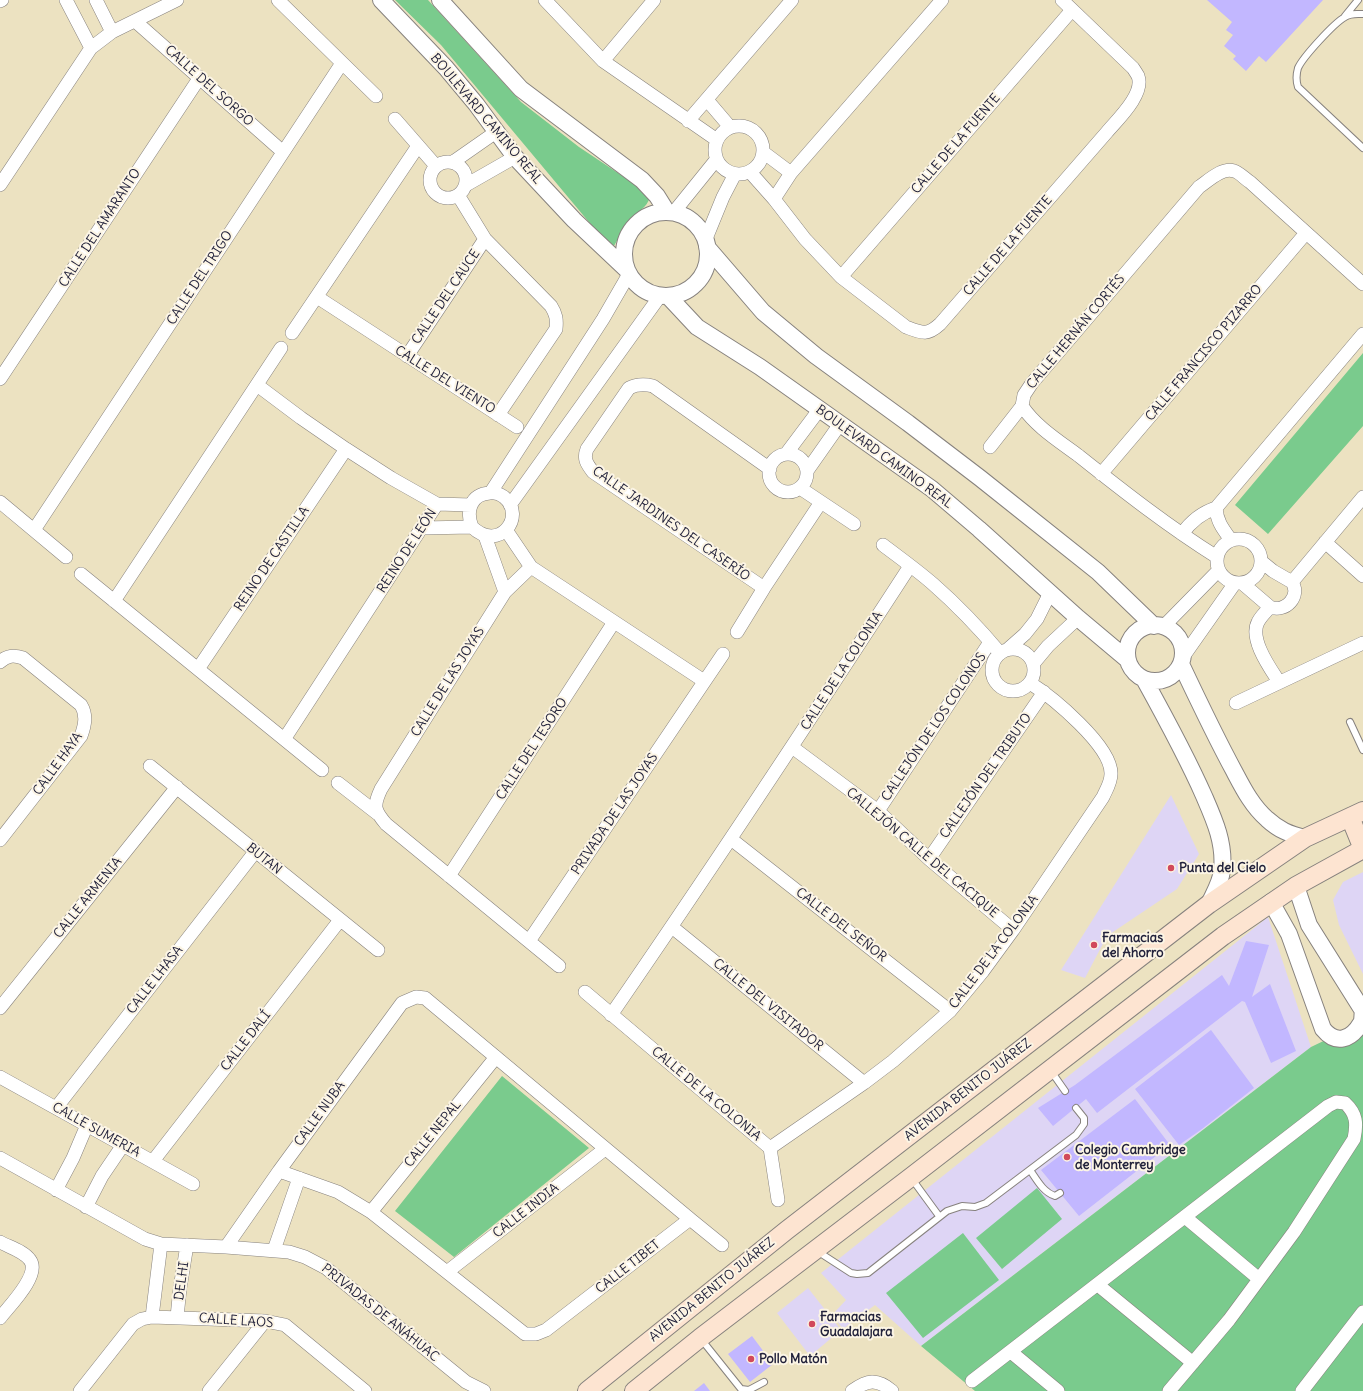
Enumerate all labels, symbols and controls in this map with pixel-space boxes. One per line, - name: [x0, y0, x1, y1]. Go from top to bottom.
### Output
- street label: CALLE DEL SORGO: [162, 42, 256, 130]
- street label: BOULEVARD CAMINO REAL: [427, 51, 545, 187]
- street label: CALLE DE LA FUENTE: [908, 91, 1004, 197]
- street label: CALLE DEL AMARANTO: [56, 166, 144, 290]
- street label: CALLE DE LA FUENTE: [960, 193, 1056, 299]
- street label: CALLE DEL TRIGO: [164, 228, 236, 328]
- street label: CALLE DEL CAUCE: [409, 247, 483, 347]
- street label: CALLE HERNÁN CORTÉS: [1024, 272, 1128, 392]
- street label: CALLE FRANCISCO PIZARRO: [1142, 282, 1266, 424]
- street label: CALLE DEL VIENTO: [392, 343, 498, 417]
- street label: BOULEVARD CAMINO REAL: [812, 402, 956, 512]
- street label: CALLE JARDINES DEL CASERÍO: [589, 463, 753, 585]
- street label: REINO DE CASTILLA: [231, 504, 313, 614]
- street label: REINO DE LEÓN: [374, 506, 440, 596]
- street label: CALLE DE LA COLONIA: [798, 609, 886, 733]
- street label: CALLE DE LAS JOYAS: [408, 624, 488, 740]
- street label: CALLEJÓN DE LOS COLONOS: [878, 650, 990, 804]
- street label: CALLE DEL TESORO: [493, 695, 571, 803]
- street label: CALLEJÓN DEL TRIBUTO: [937, 710, 1035, 842]
- street label: CALLE HAYA: [30, 730, 86, 798]
- street label: PRIVADA DE LAS JOYAS: [569, 750, 661, 878]
- street label: CALLEJÓN CALLE DEL CACIQUE: [843, 785, 1001, 921]
- street label: BUTAN: [243, 840, 285, 878]
- street label: CALLE ARMENIA: [51, 854, 125, 942]
- place label: Punta del Cielo: [1179, 860, 1266, 876]
- marker: Punta del Cielo: [1166, 863, 1176, 873]
- street label: CALLE DEL SEÑOR: [792, 885, 890, 965]
- street label: CALLE DE LA COLONIA: [946, 892, 1042, 1012]
- place label: Farmacias del Ahorro: [1102, 930, 1164, 961]
- marker: Farmacias del Ahorro: [1089, 940, 1099, 950]
- street label: CALLE LHASA: [124, 943, 186, 1017]
- street label: CALLE DEL VISITADOR: [710, 956, 826, 1054]
- street label: CALLE DALÍ: [218, 1008, 274, 1074]
- street label: AVENIDA BENITO JUÁREZ: [901, 1036, 1035, 1144]
- street label: CALLE DE LA COLONIA: [648, 1044, 764, 1144]
- street label: CALLE NUBA: [291, 1078, 349, 1150]
- street label: CALLE NEPAL: [401, 1098, 465, 1170]
- street label: CALLE SUMERIA: [49, 1099, 143, 1161]
- place label: Colegio Cambridge de Monterrey: [1075, 1142, 1186, 1173]
- marker: Colegio Cambridge de Monterrey: [1062, 1152, 1072, 1162]
- street label: CALLE INDIA: [490, 1180, 562, 1242]
- street label: AVENIDA BENITO JUÁREZ: [646, 1235, 778, 1345]
- street label: CALLE TIBET: [593, 1237, 663, 1297]
- street label: DELHI: [172, 1261, 192, 1301]
- street label: PRIVADAS DE ANÁHUAC: [318, 1261, 442, 1365]
- place label: Farmacias Guadalajara: [820, 1309, 893, 1340]
- street label: CALLE LAOS: [198, 1311, 274, 1331]
- marker: Farmacias Guadalajara: [807, 1319, 817, 1329]
- place label: Pollo Matón: [759, 1351, 827, 1367]
- marker: Pollo Matón: [746, 1354, 756, 1364]

